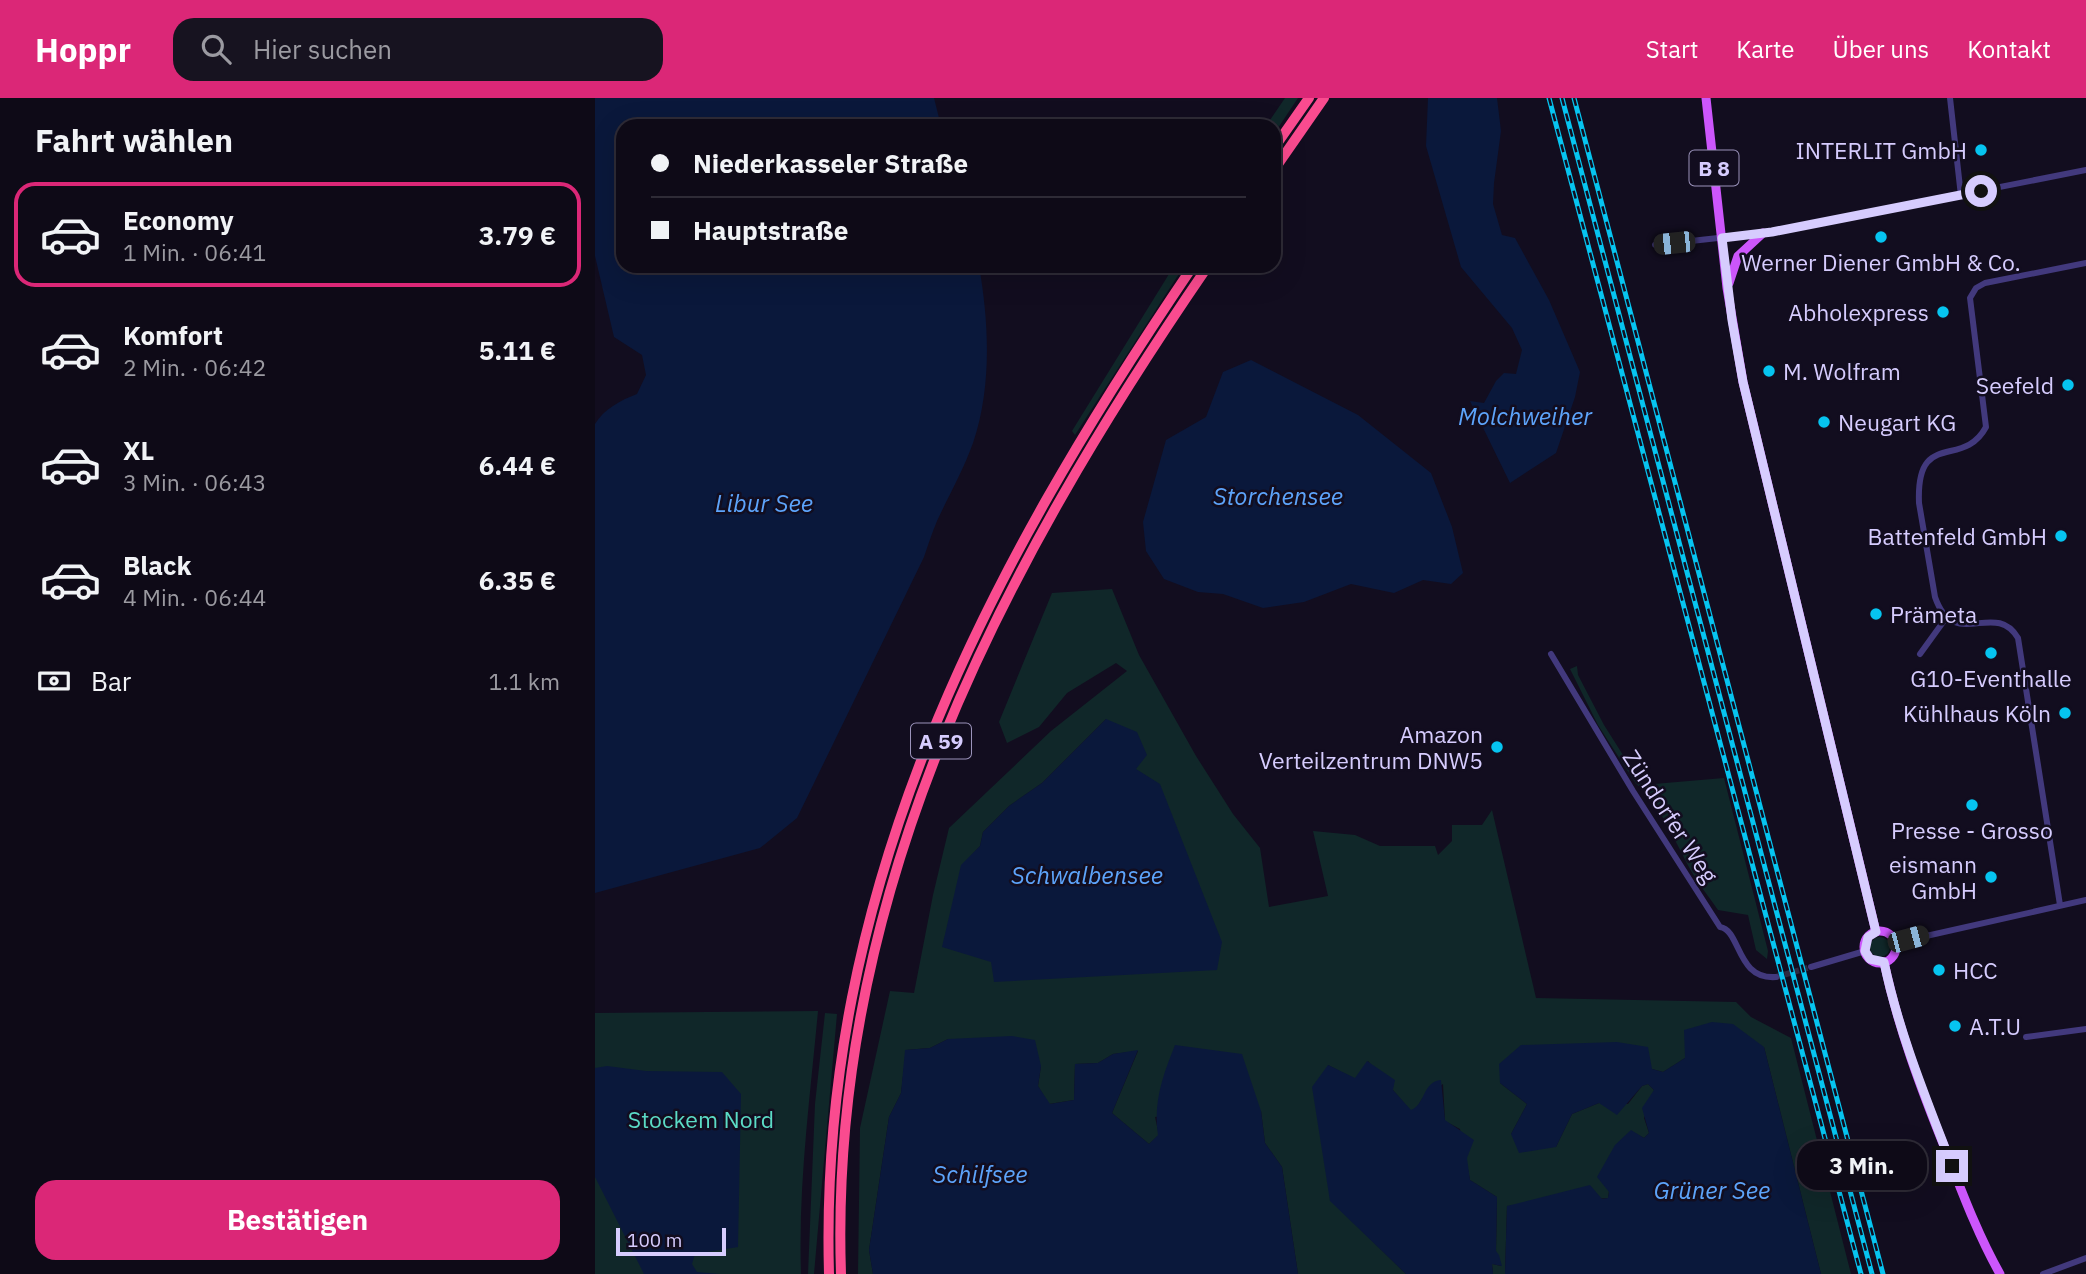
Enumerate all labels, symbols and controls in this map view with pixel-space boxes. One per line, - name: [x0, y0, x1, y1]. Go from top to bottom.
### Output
- search box: [173, 18, 663, 81]
- text: Hoppr: [35, 28, 131, 71]
- icon: search: [197, 30, 235, 68]
- text: Hier suchen: [253, 32, 392, 66]
- text: Start: [1646, 33, 1698, 65]
- text: Karte: [1736, 33, 1794, 65]
- text: Über uns: [1832, 33, 1929, 65]
- text: Kontakt: [1967, 33, 2051, 65]
- text: Fahrt wählen: [35, 119, 233, 161]
- place label: INTERLIT GmbH: [1795, 135, 1967, 165]
- marker: INTERLIT GmbH: [1973, 142, 1989, 158]
- text: Niederkasseler Straße: [693, 146, 968, 180]
- road number: B 8: [1689, 150, 1739, 186]
- route start: [1965, 175, 1997, 207]
- icon: car: [39, 203, 102, 266]
- text: Economy: [123, 203, 234, 237]
- text: Hauptstraße: [693, 213, 848, 247]
- text: 3.79 €: [479, 218, 556, 252]
- marker: Werner Diener GmbH & Co.: [1873, 229, 1889, 245]
- car: [1653, 230, 1696, 256]
- text: 1 Min. · 06:41: [123, 237, 266, 267]
- place label: Werner Diener GmbH & Co.: [1741, 247, 2021, 277]
- place label: Abholexpress: [1788, 297, 1929, 327]
- marker: Abholexpress: [1935, 304, 1951, 320]
- icon: car: [39, 318, 102, 381]
- text: Komfort: [123, 318, 223, 352]
- text: 5.11 €: [479, 333, 556, 367]
- text: 2 Min. · 06:42: [123, 352, 266, 382]
- place label: M. Wolfram: [1783, 356, 1901, 386]
- marker: M. Wolfram: [1761, 363, 1777, 379]
- place label: Seefeld: [1976, 370, 2054, 400]
- marker: Seefeld: [2060, 377, 2076, 393]
- water label: Molchweiher: [1458, 400, 1593, 432]
- place label: Neugart KG: [1838, 407, 1956, 437]
- marker: Neugart KG: [1816, 414, 1832, 430]
- icon: car: [39, 433, 102, 496]
- text: XL: [123, 433, 154, 467]
- text: 6.44 €: [479, 448, 556, 482]
- text: 3 Min. · 06:43: [123, 467, 266, 497]
- water label: Storchensee: [1213, 480, 1343, 512]
- water label: Libur See: [715, 487, 813, 519]
- place label: Battenfeld GmbH: [1867, 521, 2047, 551]
- marker: Battenfeld GmbH: [2053, 528, 2069, 544]
- icon: car: [39, 548, 102, 611]
- text: Black: [123, 548, 191, 582]
- text: 6.35 €: [479, 563, 556, 597]
- text: 4 Min. · 06:44: [123, 582, 266, 612]
- place label: Prämeta: [1890, 599, 1977, 629]
- marker: Prämeta: [1868, 606, 1884, 622]
- marker: G10-Eventhalle: [1983, 645, 1999, 661]
- icon: cash: [35, 662, 73, 700]
- place label: G10-Eventhalle: [1910, 663, 2072, 693]
- text: Bar: [91, 664, 131, 698]
- text: 1.1 km: [489, 666, 560, 696]
- place label: Kühlhaus Köln: [1903, 698, 2051, 728]
- marker: Kühlhaus Köln: [2057, 705, 2073, 721]
- place label: Amazon Verteilzentrum DNW5: [1259, 719, 1483, 775]
- road number: A 59: [911, 724, 971, 758]
- marker: Amazon Verteilzentrum DNW5: [1489, 739, 1505, 755]
- street label: Zündorfer Weg: [1617, 744, 1725, 888]
- marker: Presse - Grosso: [1964, 797, 1980, 813]
- place label: Presse - Grosso: [1891, 815, 2053, 845]
- place label: eismann GmbH: [1889, 849, 1977, 905]
- water label: Schwalbensee: [1011, 859, 1163, 891]
- marker: eismann GmbH: [1983, 869, 1999, 885]
- car: [1885, 923, 1932, 955]
- place label: HCC: [1953, 955, 1998, 985]
- marker: HCC: [1931, 962, 1947, 978]
- place label: A.T.U: [1969, 1011, 2021, 1041]
- marker: A.T.U: [1947, 1018, 1963, 1034]
- park label: Stockem Nord: [628, 1104, 774, 1134]
- callout: 3 Min.: [1798, 1142, 1927, 1190]
- text: 3 Min.: [1829, 1150, 1895, 1180]
- route end: [1936, 1150, 1968, 1182]
- water label: Schilfsee: [933, 1158, 1028, 1190]
- water label: Grüner See: [1654, 1174, 1770, 1206]
- button: Bestätigen: [35, 1180, 560, 1260]
- scale bar: [616, 1225, 726, 1257]
- text: 100 m: [627, 1228, 682, 1252]

